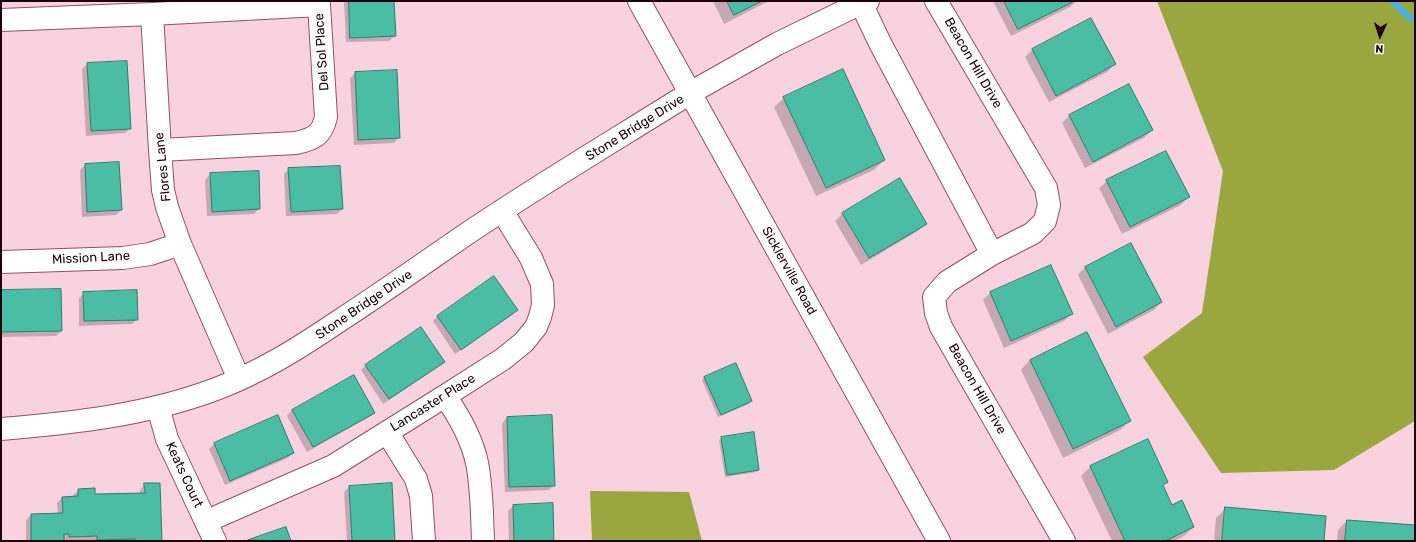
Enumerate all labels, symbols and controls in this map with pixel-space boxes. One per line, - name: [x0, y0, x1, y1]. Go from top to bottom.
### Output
- street label: Del Sol Place: [312, 13, 332, 91]
- street label: Beacon Hill Drive: [941, 15, 1005, 111]
- north arrow: [1360, 16, 1400, 56]
- text: N: [1375, 42, 1384, 55]
- street label: Stone Bridge Drive: [583, 91, 687, 165]
- street label: Flores Lane: [152, 131, 174, 203]
- street label: Sicklerville Road: [758, 224, 820, 318]
- street label: Mission Lane: [52, 248, 130, 268]
- street label: Stone Bridge Drive: [313, 267, 415, 343]
- street label: Beacon Hill Drive: [945, 341, 1009, 437]
- street label: Lancaster Place: [388, 371, 478, 435]
- street label: Keats Court: [162, 440, 206, 510]

